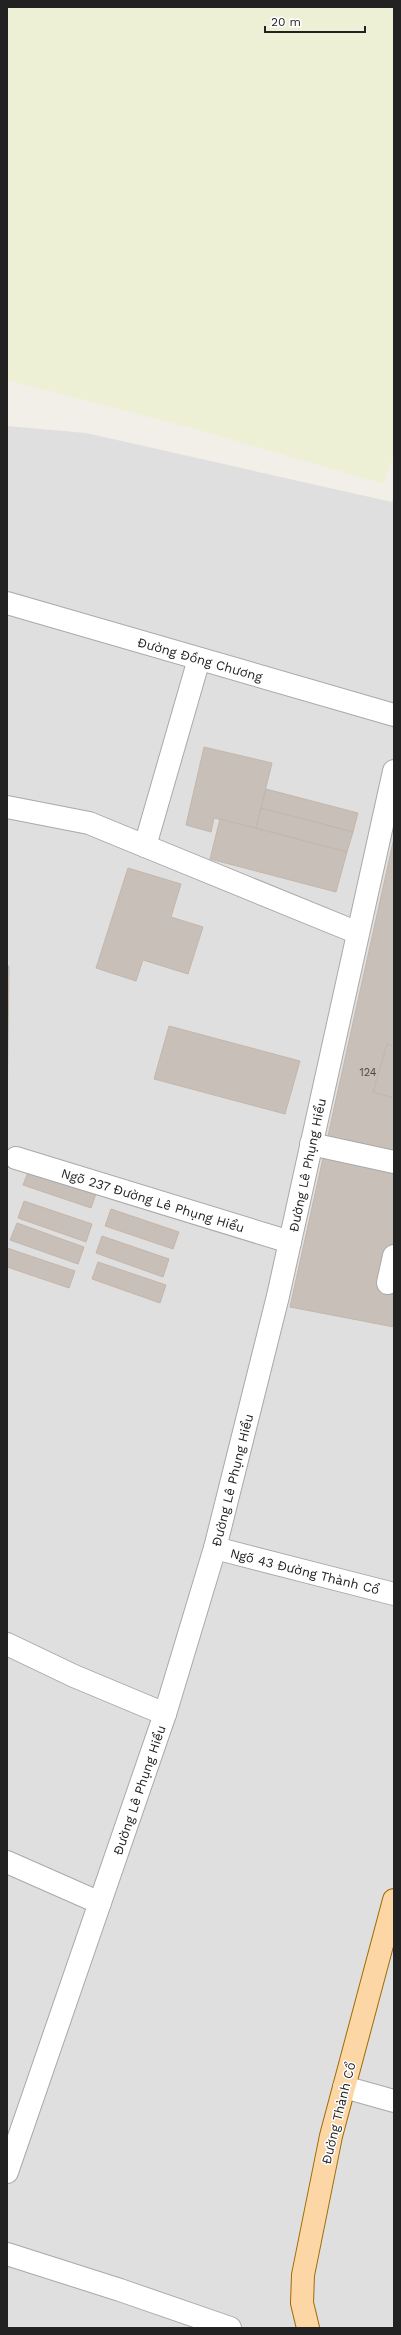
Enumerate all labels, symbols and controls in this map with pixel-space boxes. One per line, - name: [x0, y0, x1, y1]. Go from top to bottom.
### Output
- scale bar: [265, 8, 365, 34]
- text: 20 m: [271, 15, 301, 29]
- street label: Đường Đồng Chương: [136, 634, 264, 685]
- house number: 124: [359, 1066, 377, 1079]
- street label: Đường Lê Phụng Hiểu: [286, 1097, 329, 1233]
- street label: Ngõ 237 Đường Lê Phụng Hiểu: [59, 1165, 246, 1236]
- street label: Đường Lê Phụng Hiểu: [209, 1412, 256, 1548]
- street label: Ngõ 43 Đường Thành Cổ: [229, 1546, 381, 1597]
- street label: Đường Lê Phụng Hiểu: [110, 1723, 169, 1857]
- street label: Đường Thành Cổ: [319, 2060, 358, 2166]

